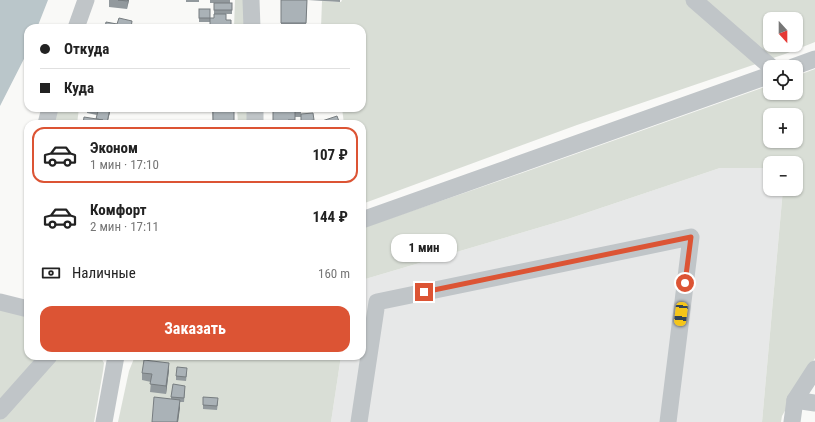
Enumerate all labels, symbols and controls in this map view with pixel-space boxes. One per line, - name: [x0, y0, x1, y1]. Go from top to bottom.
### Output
- north arrow: [763, 12, 803, 52]
- map controls: [763, 12, 803, 196]
- text: Откуда: [64, 40, 109, 58]
- button: locate: [763, 60, 803, 100]
- text: Куда: [64, 79, 94, 97]
- button: +: [763, 108, 803, 148]
- icon: car: [42, 137, 78, 173]
- text: Эконом: [90, 139, 138, 157]
- text: 107 ₽: [312, 146, 348, 164]
- button: −: [763, 156, 803, 196]
- text: 1 мин · 17:10: [90, 157, 159, 172]
- icon: car: [42, 199, 78, 235]
- text: Комфорт: [90, 201, 147, 219]
- text: 144 ₽: [312, 208, 348, 226]
- text: 2 мин · 17:11: [90, 219, 159, 234]
- callout: 1 мин: [391, 234, 457, 262]
- text: 1 мин: [408, 240, 440, 255]
- icon: cash: [40, 262, 62, 284]
- text: Наличные: [72, 264, 136, 282]
- text: 160 m: [318, 266, 350, 281]
- route start: [676, 274, 694, 292]
- route end: [415, 283, 433, 301]
- car: [674, 301, 688, 327]
- button: Заказать: [40, 306, 350, 352]

